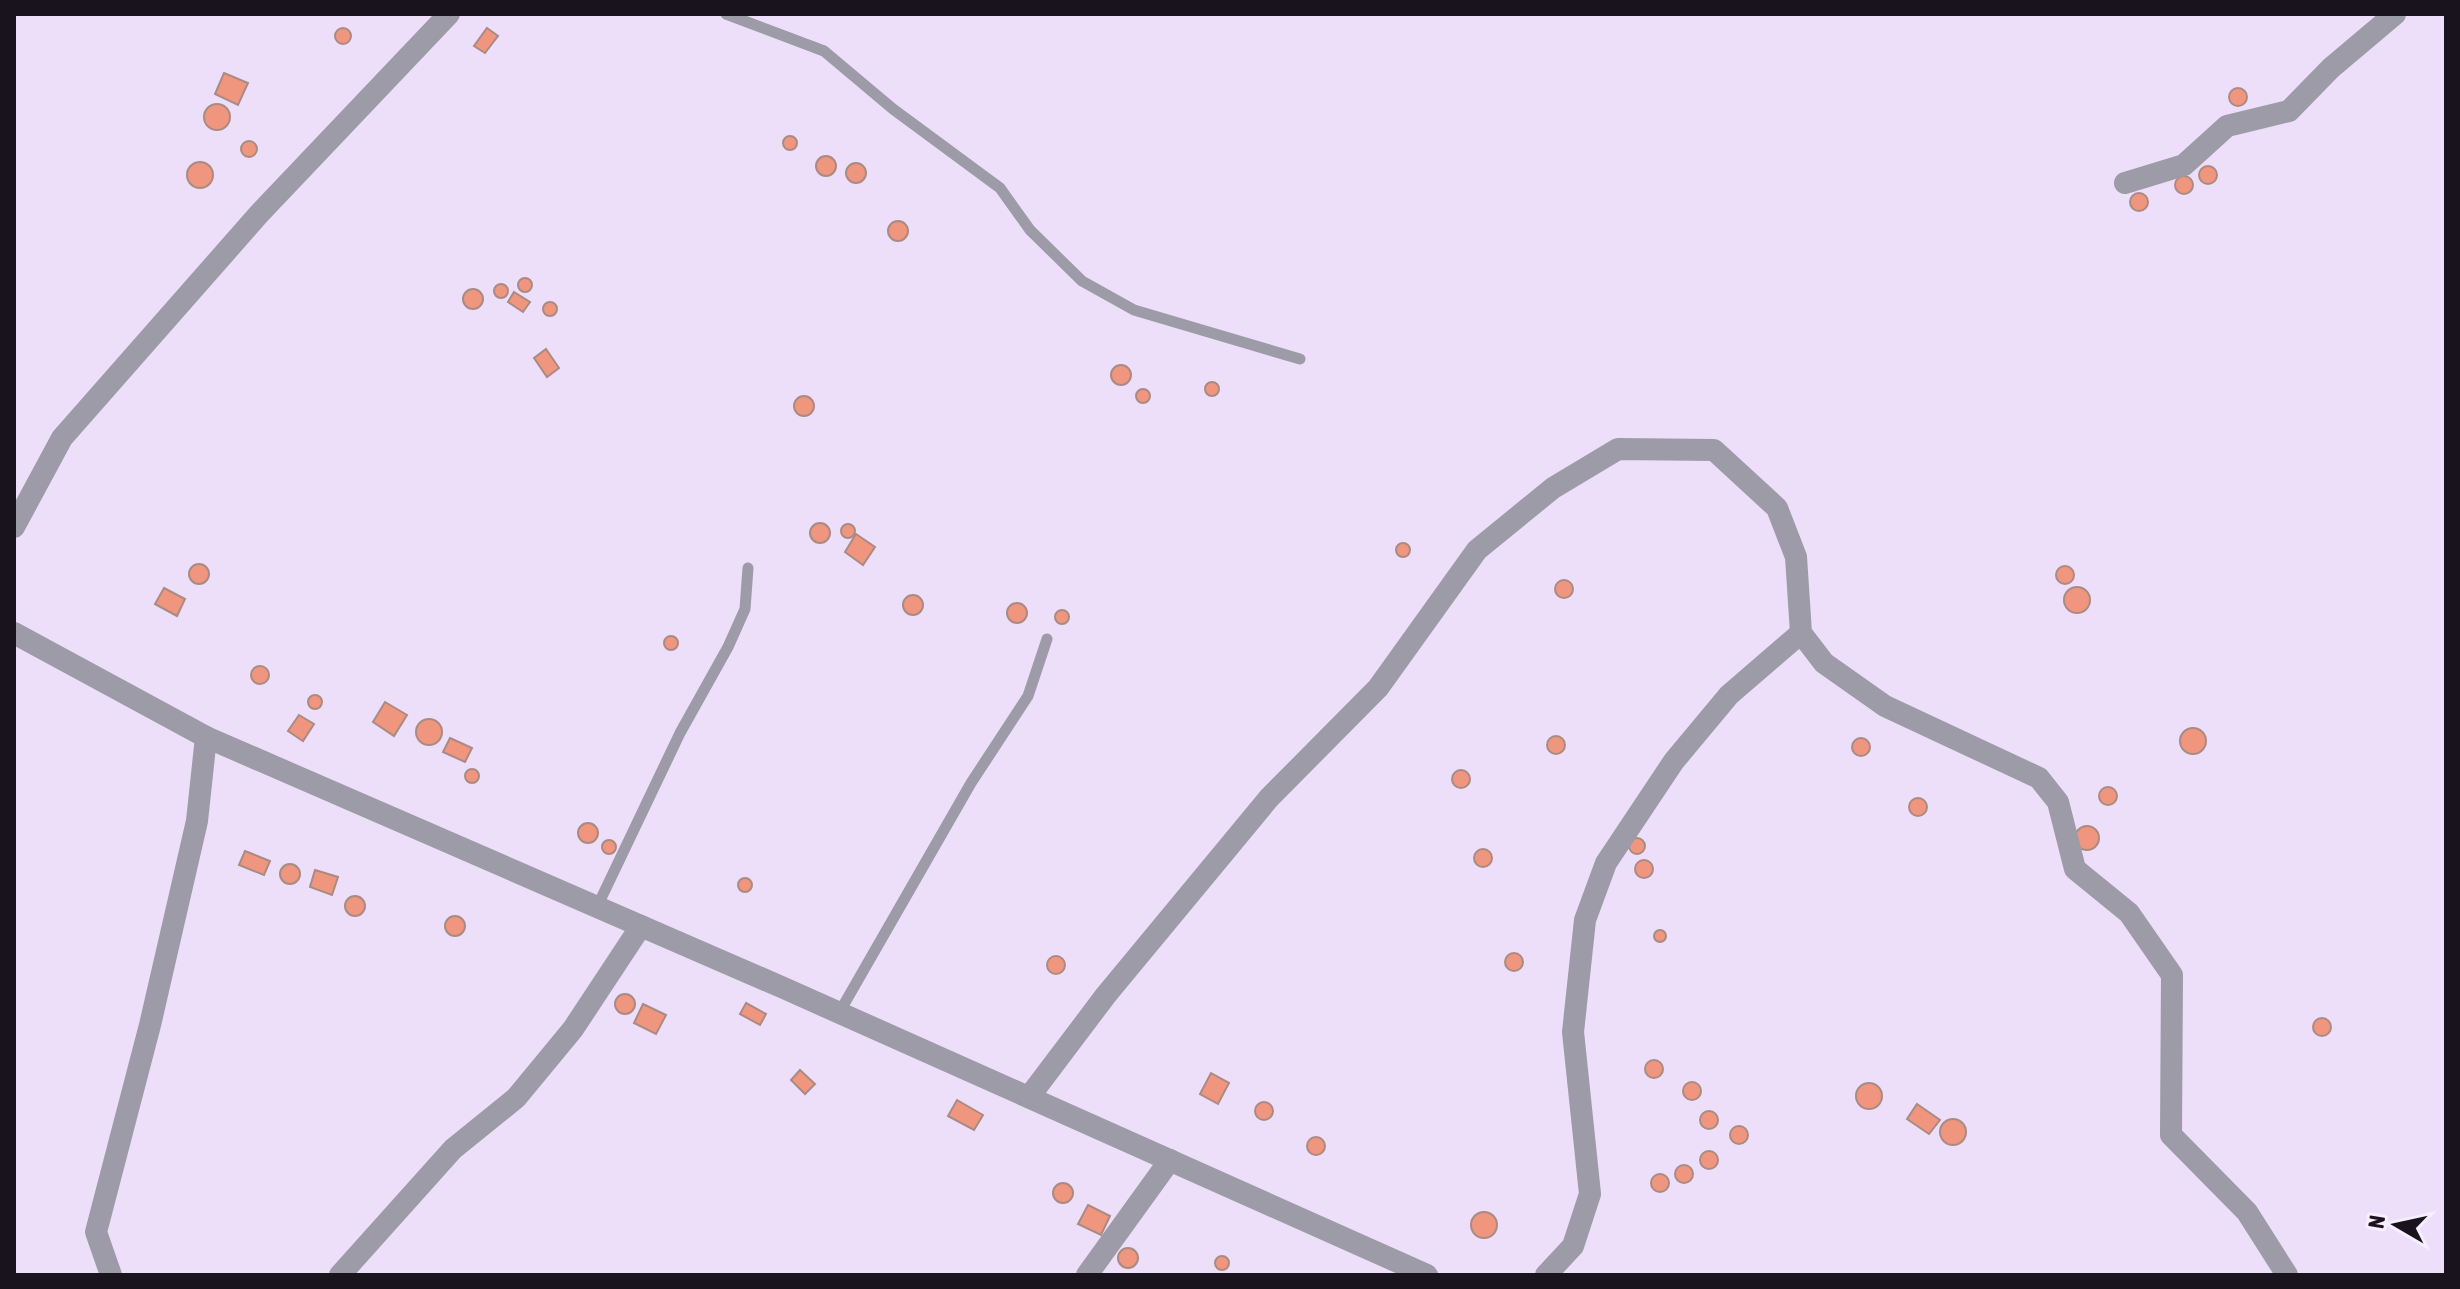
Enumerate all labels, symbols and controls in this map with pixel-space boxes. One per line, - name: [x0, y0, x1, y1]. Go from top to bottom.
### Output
- north arrow: [2356, 1185, 2436, 1265]
- text: N: [2362, 1213, 2390, 1230]

